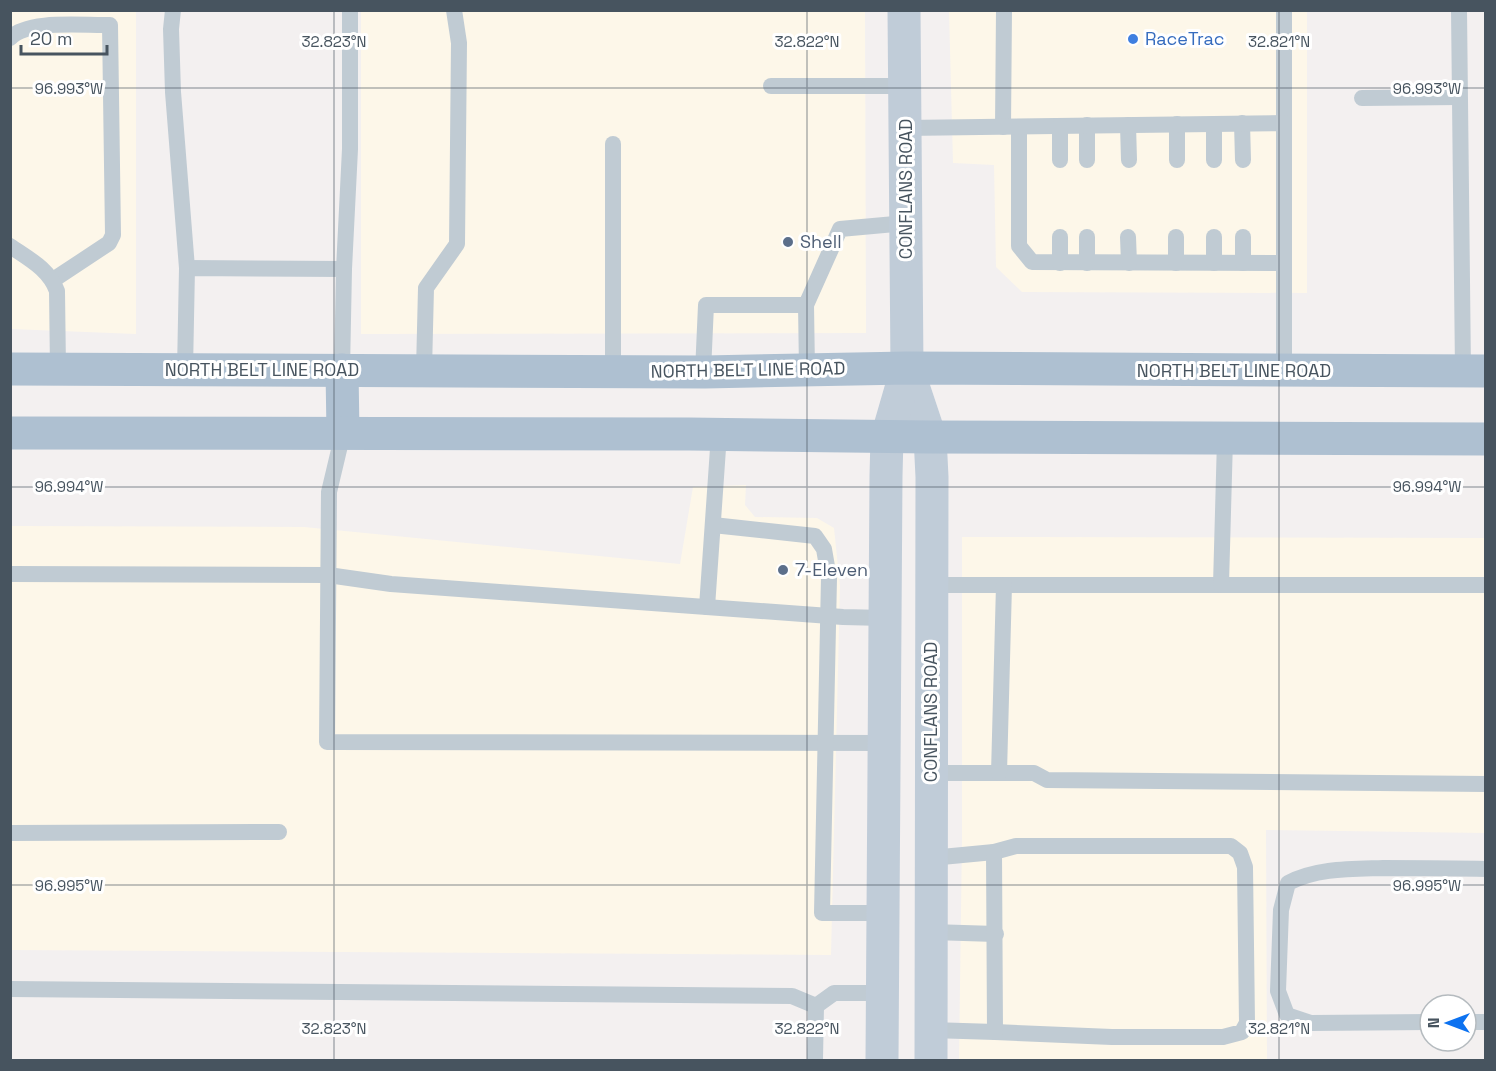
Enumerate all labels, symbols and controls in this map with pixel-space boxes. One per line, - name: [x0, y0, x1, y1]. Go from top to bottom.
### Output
- scale bar: [21, 18, 106, 56]
- text: 20 m: [30, 27, 73, 50]
- place label: RaceTrac: [1145, 27, 1224, 50]
- text: 32.823°N: [302, 32, 366, 51]
- text: 32.822°N: [774, 32, 840, 51]
- marker: RaceTrac: [1126, 32, 1140, 46]
- text: 32.821°N: [1248, 32, 1310, 51]
- text: 96.993°W: [35, 79, 103, 98]
- text: 96.993°W: [1393, 79, 1461, 98]
- street label: CONFLANS ROAD: [894, 119, 917, 259]
- place label: Shell: [800, 230, 842, 253]
- marker: Shell: [781, 235, 795, 249]
- street label: NORTH BELT LINE ROAD: [650, 356, 845, 383]
- street label: NORTH BELT LINE ROAD: [165, 358, 359, 381]
- street label: NORTH BELT LINE ROAD: [1137, 359, 1331, 382]
- text: 96.994°W: [35, 477, 103, 496]
- text: 96.994°W: [1393, 477, 1461, 496]
- place label: 7-Eleven: [795, 558, 868, 581]
- marker: 7-Eleven: [776, 563, 790, 577]
- street label: CONFLANS ROAD: [919, 642, 942, 782]
- text: 96.995°W: [35, 876, 103, 895]
- text: 96.995°W: [1393, 876, 1461, 895]
- north arrow: [1418, 993, 1478, 1053]
- text: N: [1423, 1018, 1444, 1028]
- text: 32.823°N: [302, 1019, 366, 1038]
- text: 32.822°N: [774, 1019, 840, 1038]
- text: 32.821°N: [1248, 1019, 1310, 1038]

